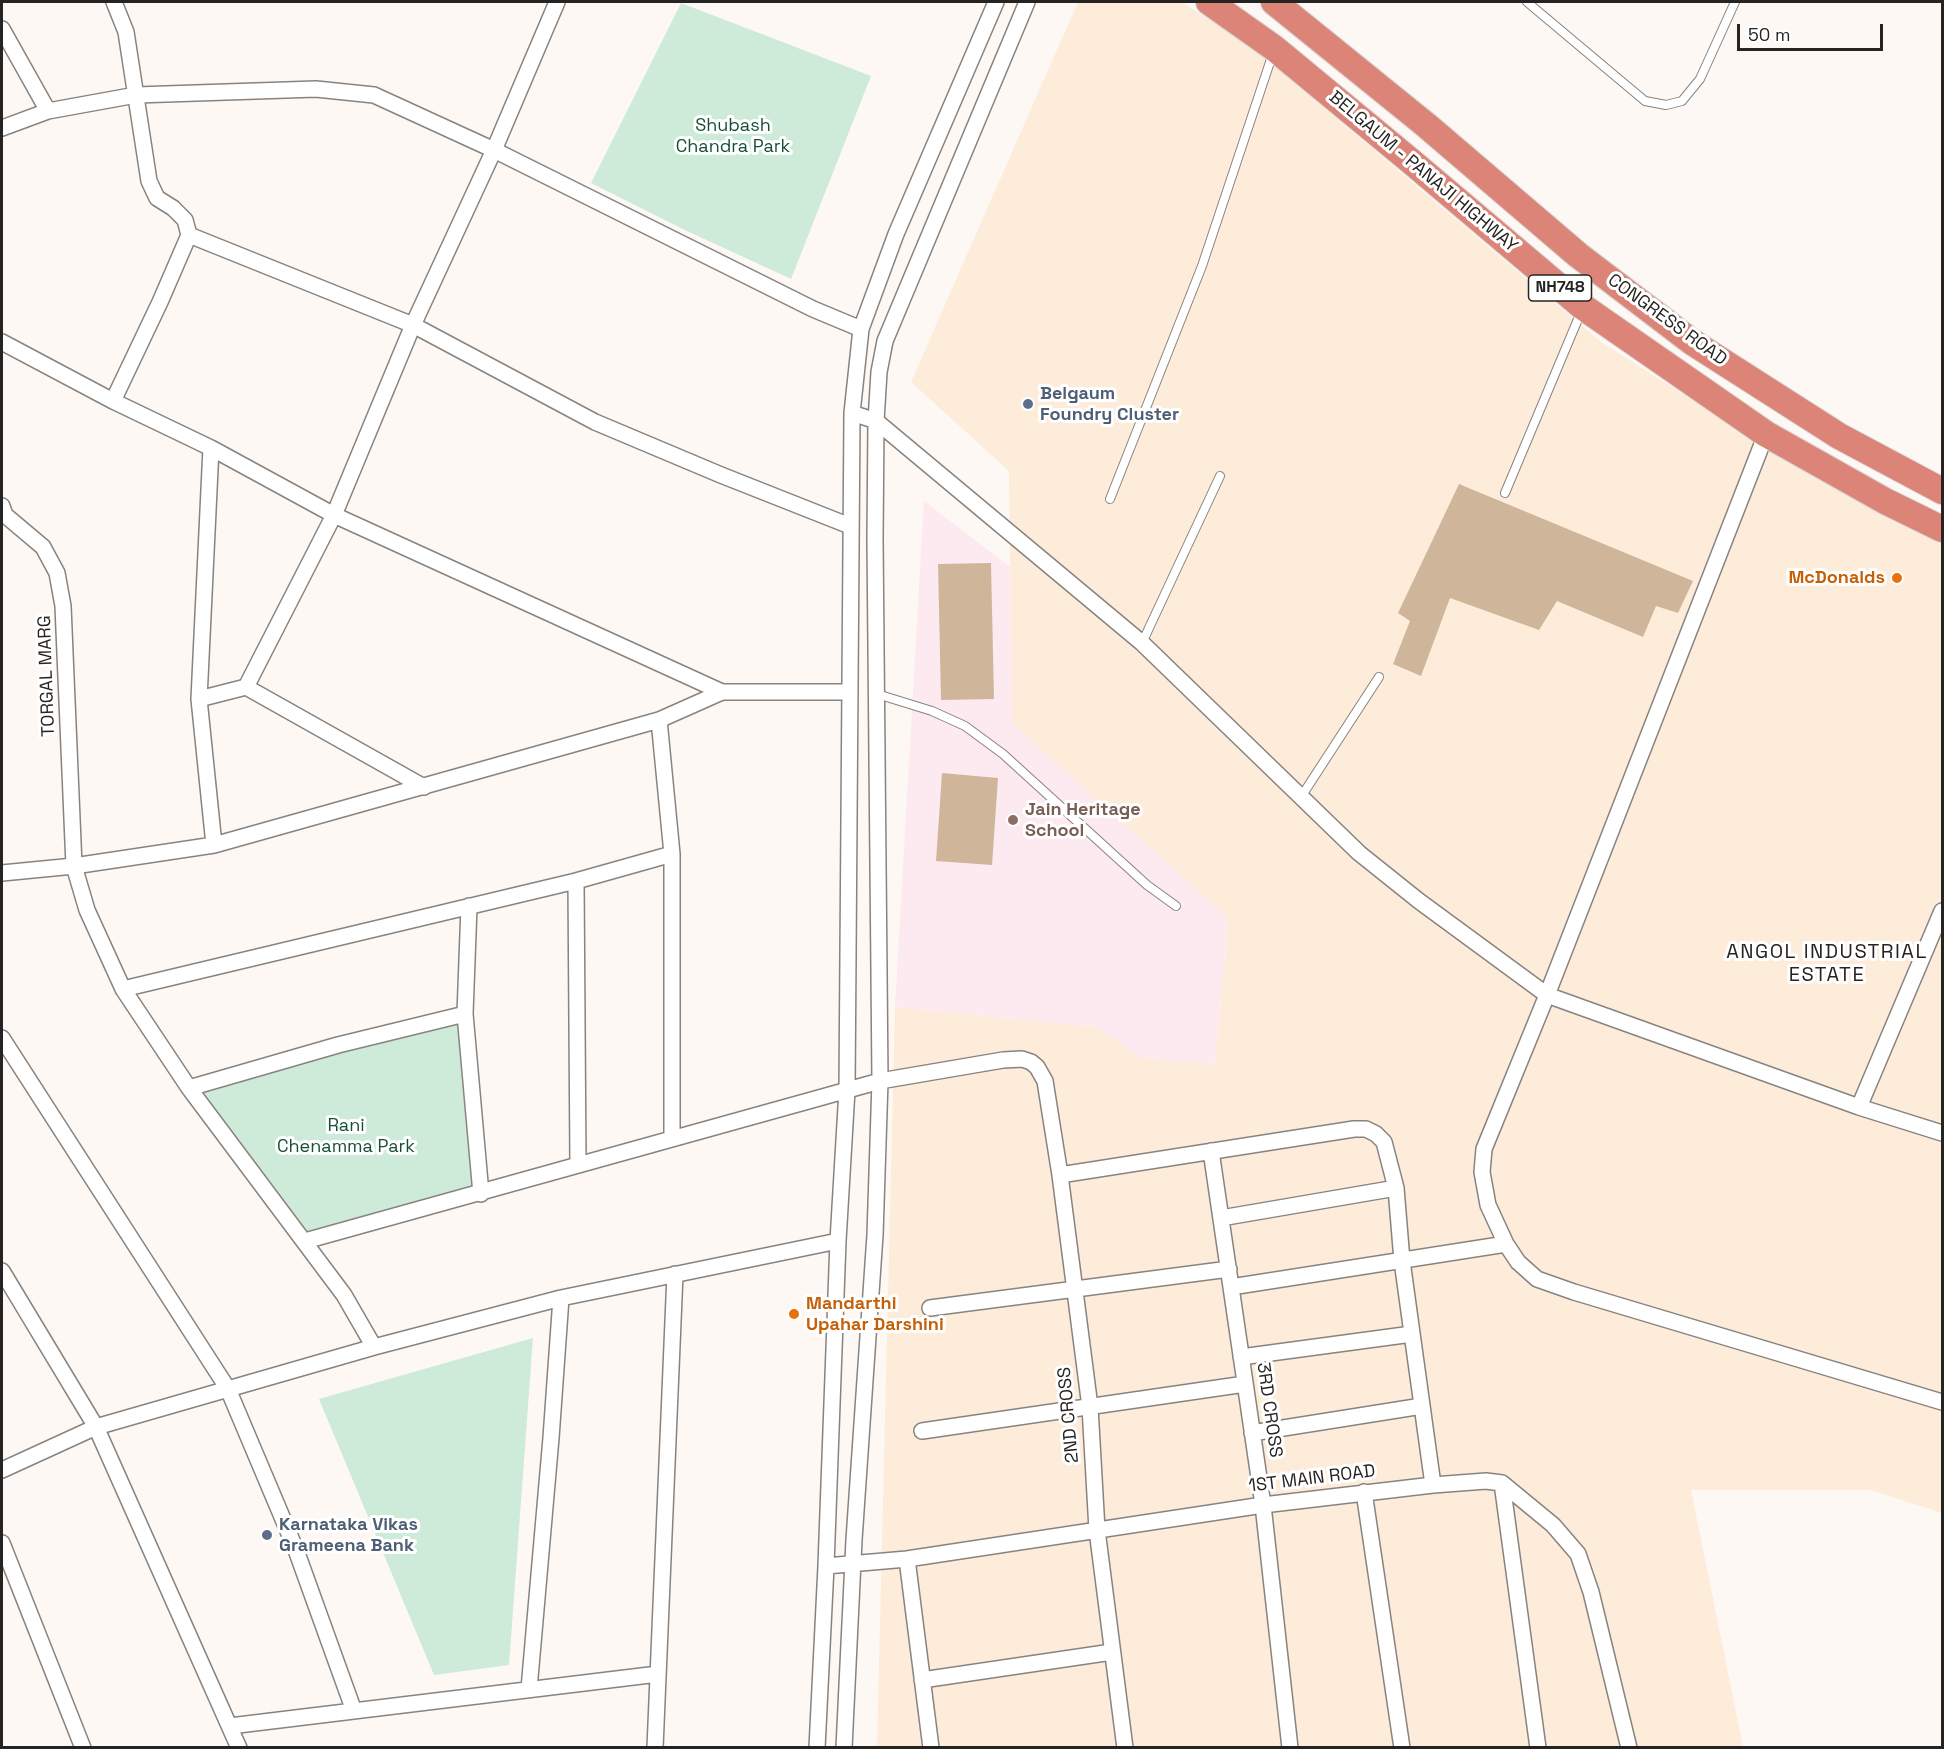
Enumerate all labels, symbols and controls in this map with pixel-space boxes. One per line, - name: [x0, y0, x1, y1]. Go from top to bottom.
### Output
- scale bar: [1740, 12, 1886, 50]
- text: 50 m: [1748, 23, 1790, 46]
- street label: BELGAUM - PANAJI HIGHWAY: [1324, 87, 1522, 257]
- park label: Shubash Chandra Park: [676, 115, 790, 158]
- street label: CONGRESS ROAD: [1603, 269, 1731, 371]
- road number: NH748: [1528, 275, 1592, 301]
- place label: Belgaum Foundry Cluster: [1040, 383, 1179, 426]
- marker: Belgaum Foundry Cluster: [1021, 397, 1035, 411]
- place label: McDonalds: [1788, 567, 1885, 589]
- marker: McDonalds: [1890, 571, 1904, 585]
- street label: TORGAL MARG: [34, 615, 60, 737]
- place label: Jain Heritage School: [1025, 799, 1141, 842]
- marker: Jain Heritage School: [1006, 813, 1020, 827]
- district label: ANGOL INDUSTRIAL ESTATE: [1726, 941, 1928, 988]
- park label: Rani Chenamma Park: [277, 1115, 415, 1158]
- place label: Mandarthi Upahar Darshini: [806, 1293, 944, 1336]
- marker: Mandarthi Upahar Darshini: [787, 1307, 801, 1321]
- street label: 3RD CROSS: [1252, 1361, 1286, 1459]
- street label: 2ND CROSS: [1054, 1366, 1084, 1464]
- street label: 1ST MAIN ROAD: [1247, 1461, 1377, 1497]
- place label: Karnataka Vikas Grameena Bank: [279, 1514, 418, 1556]
- marker: Karnataka Vikas Grameena Bank: [260, 1528, 274, 1542]

